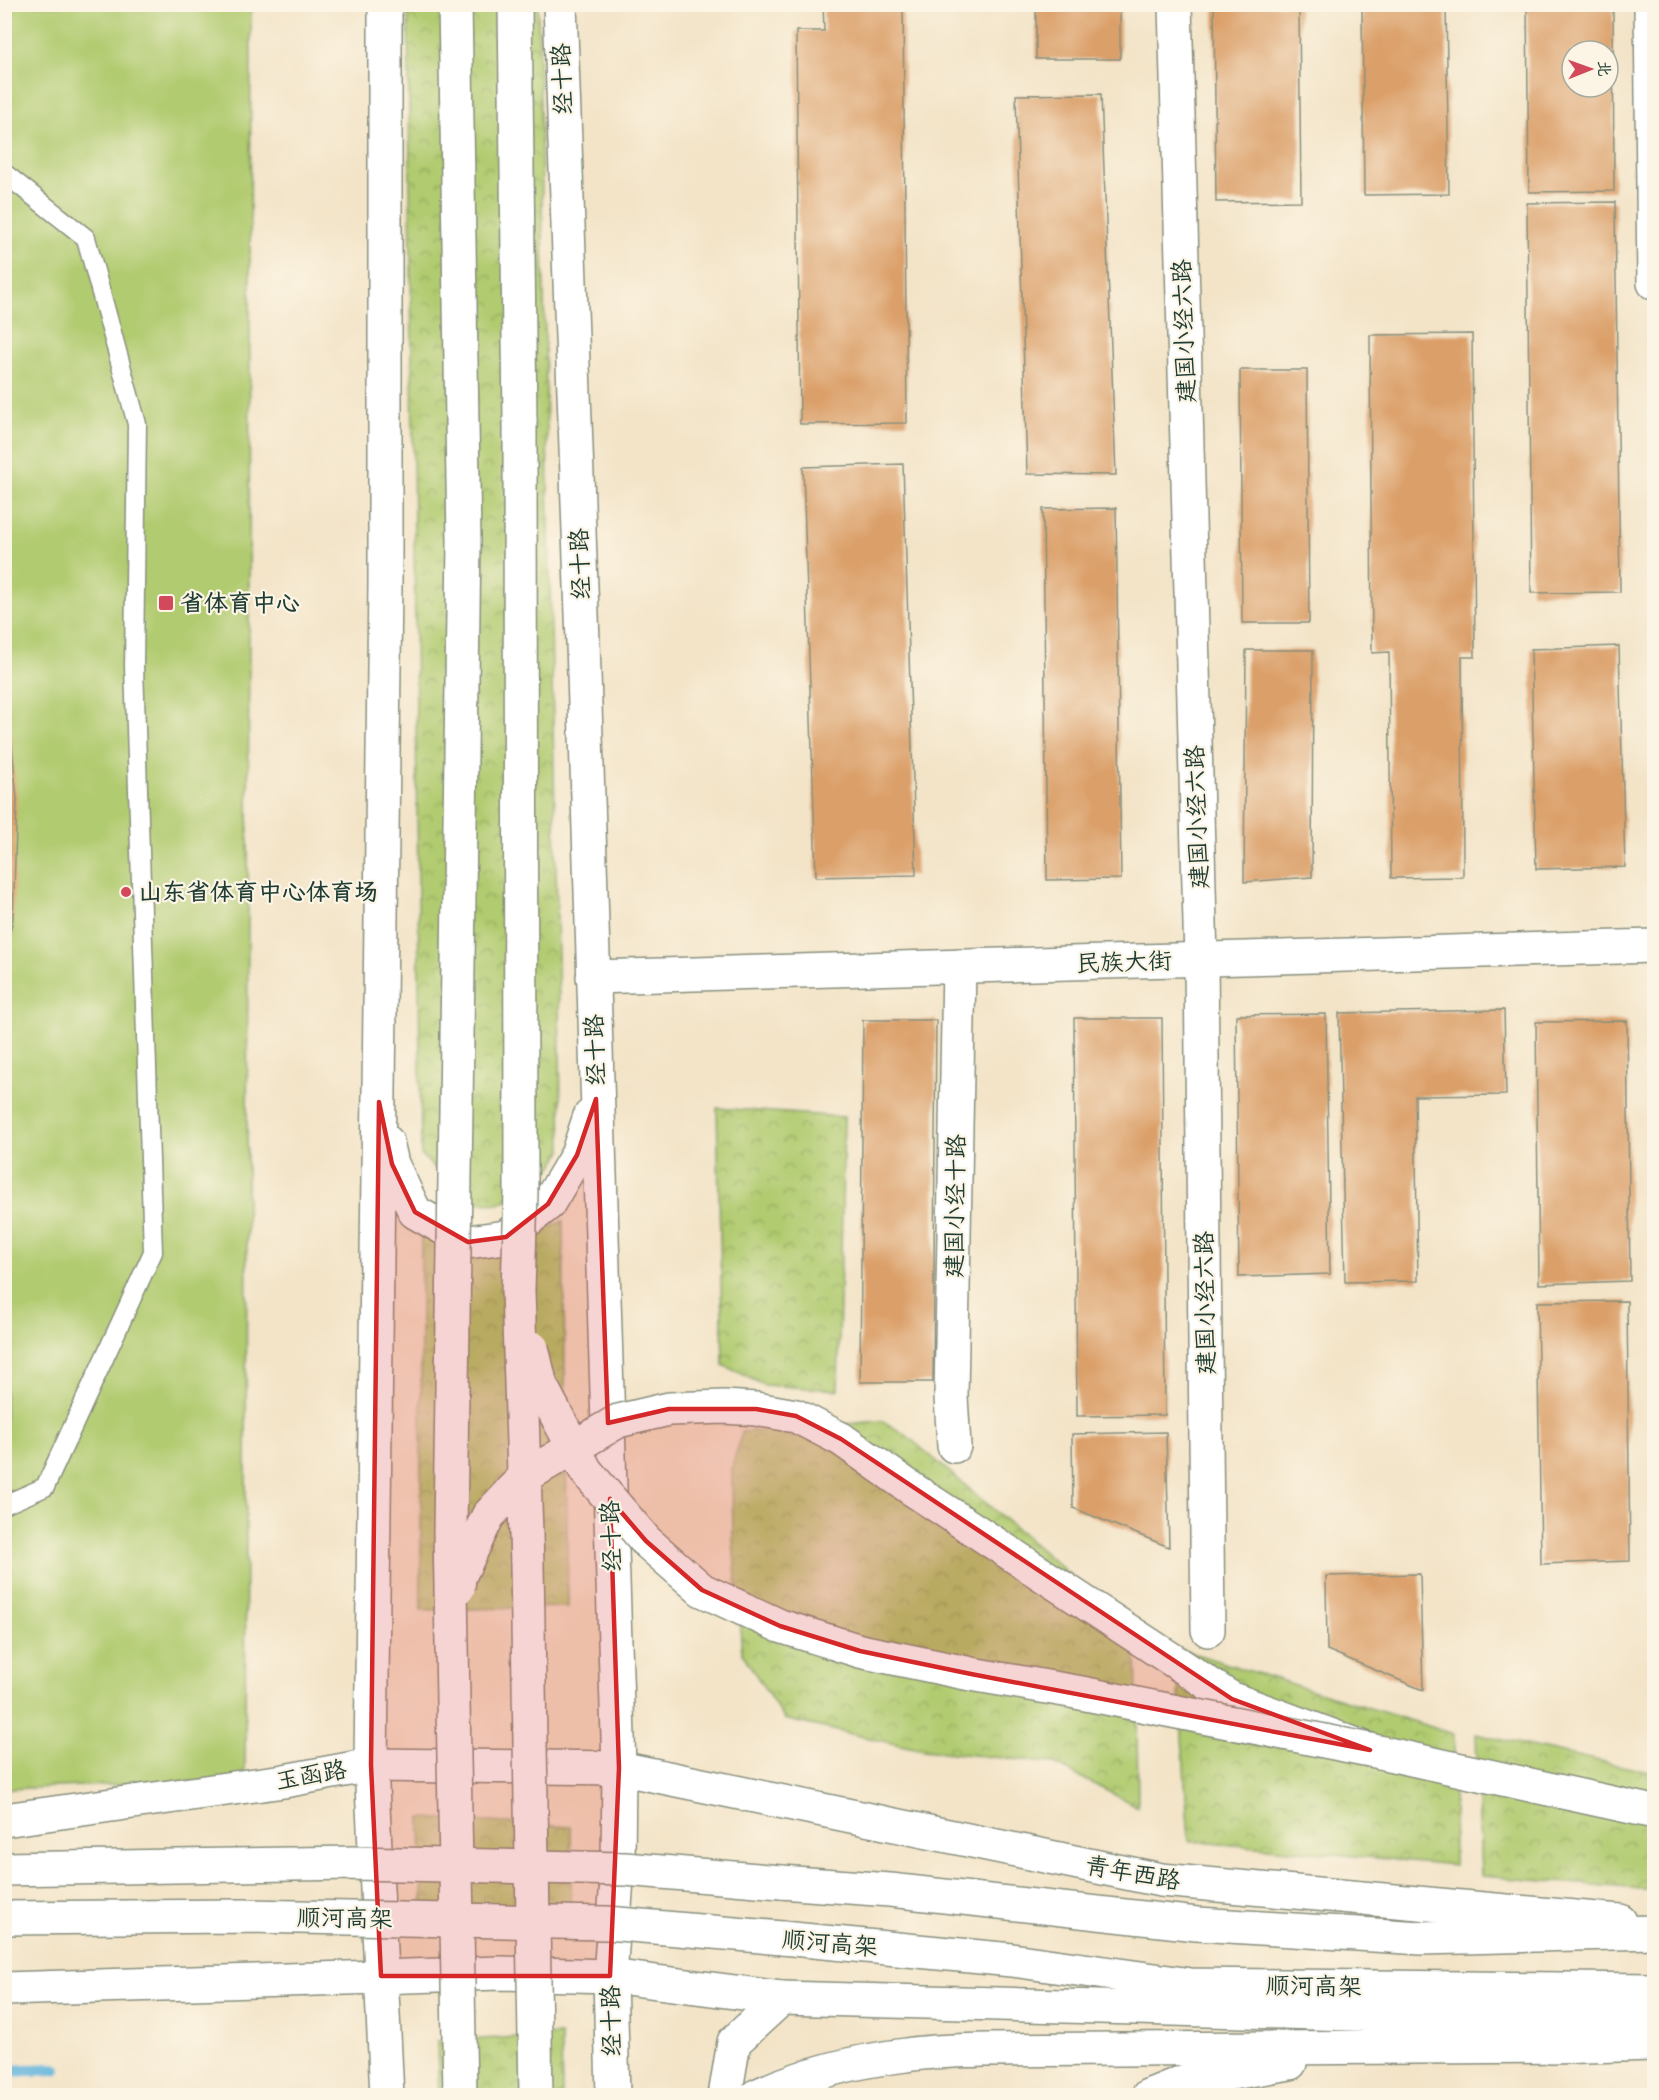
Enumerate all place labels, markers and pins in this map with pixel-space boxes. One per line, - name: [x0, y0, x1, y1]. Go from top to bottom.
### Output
- place label: 省体育中心: [180, 588, 300, 618]
- marker: 省体育中心: [157, 594, 175, 612]
- place label: 山东省体育中心体育场: [138, 877, 378, 907]
- marker: 山东省体育中心体育场: [119, 885, 133, 899]

